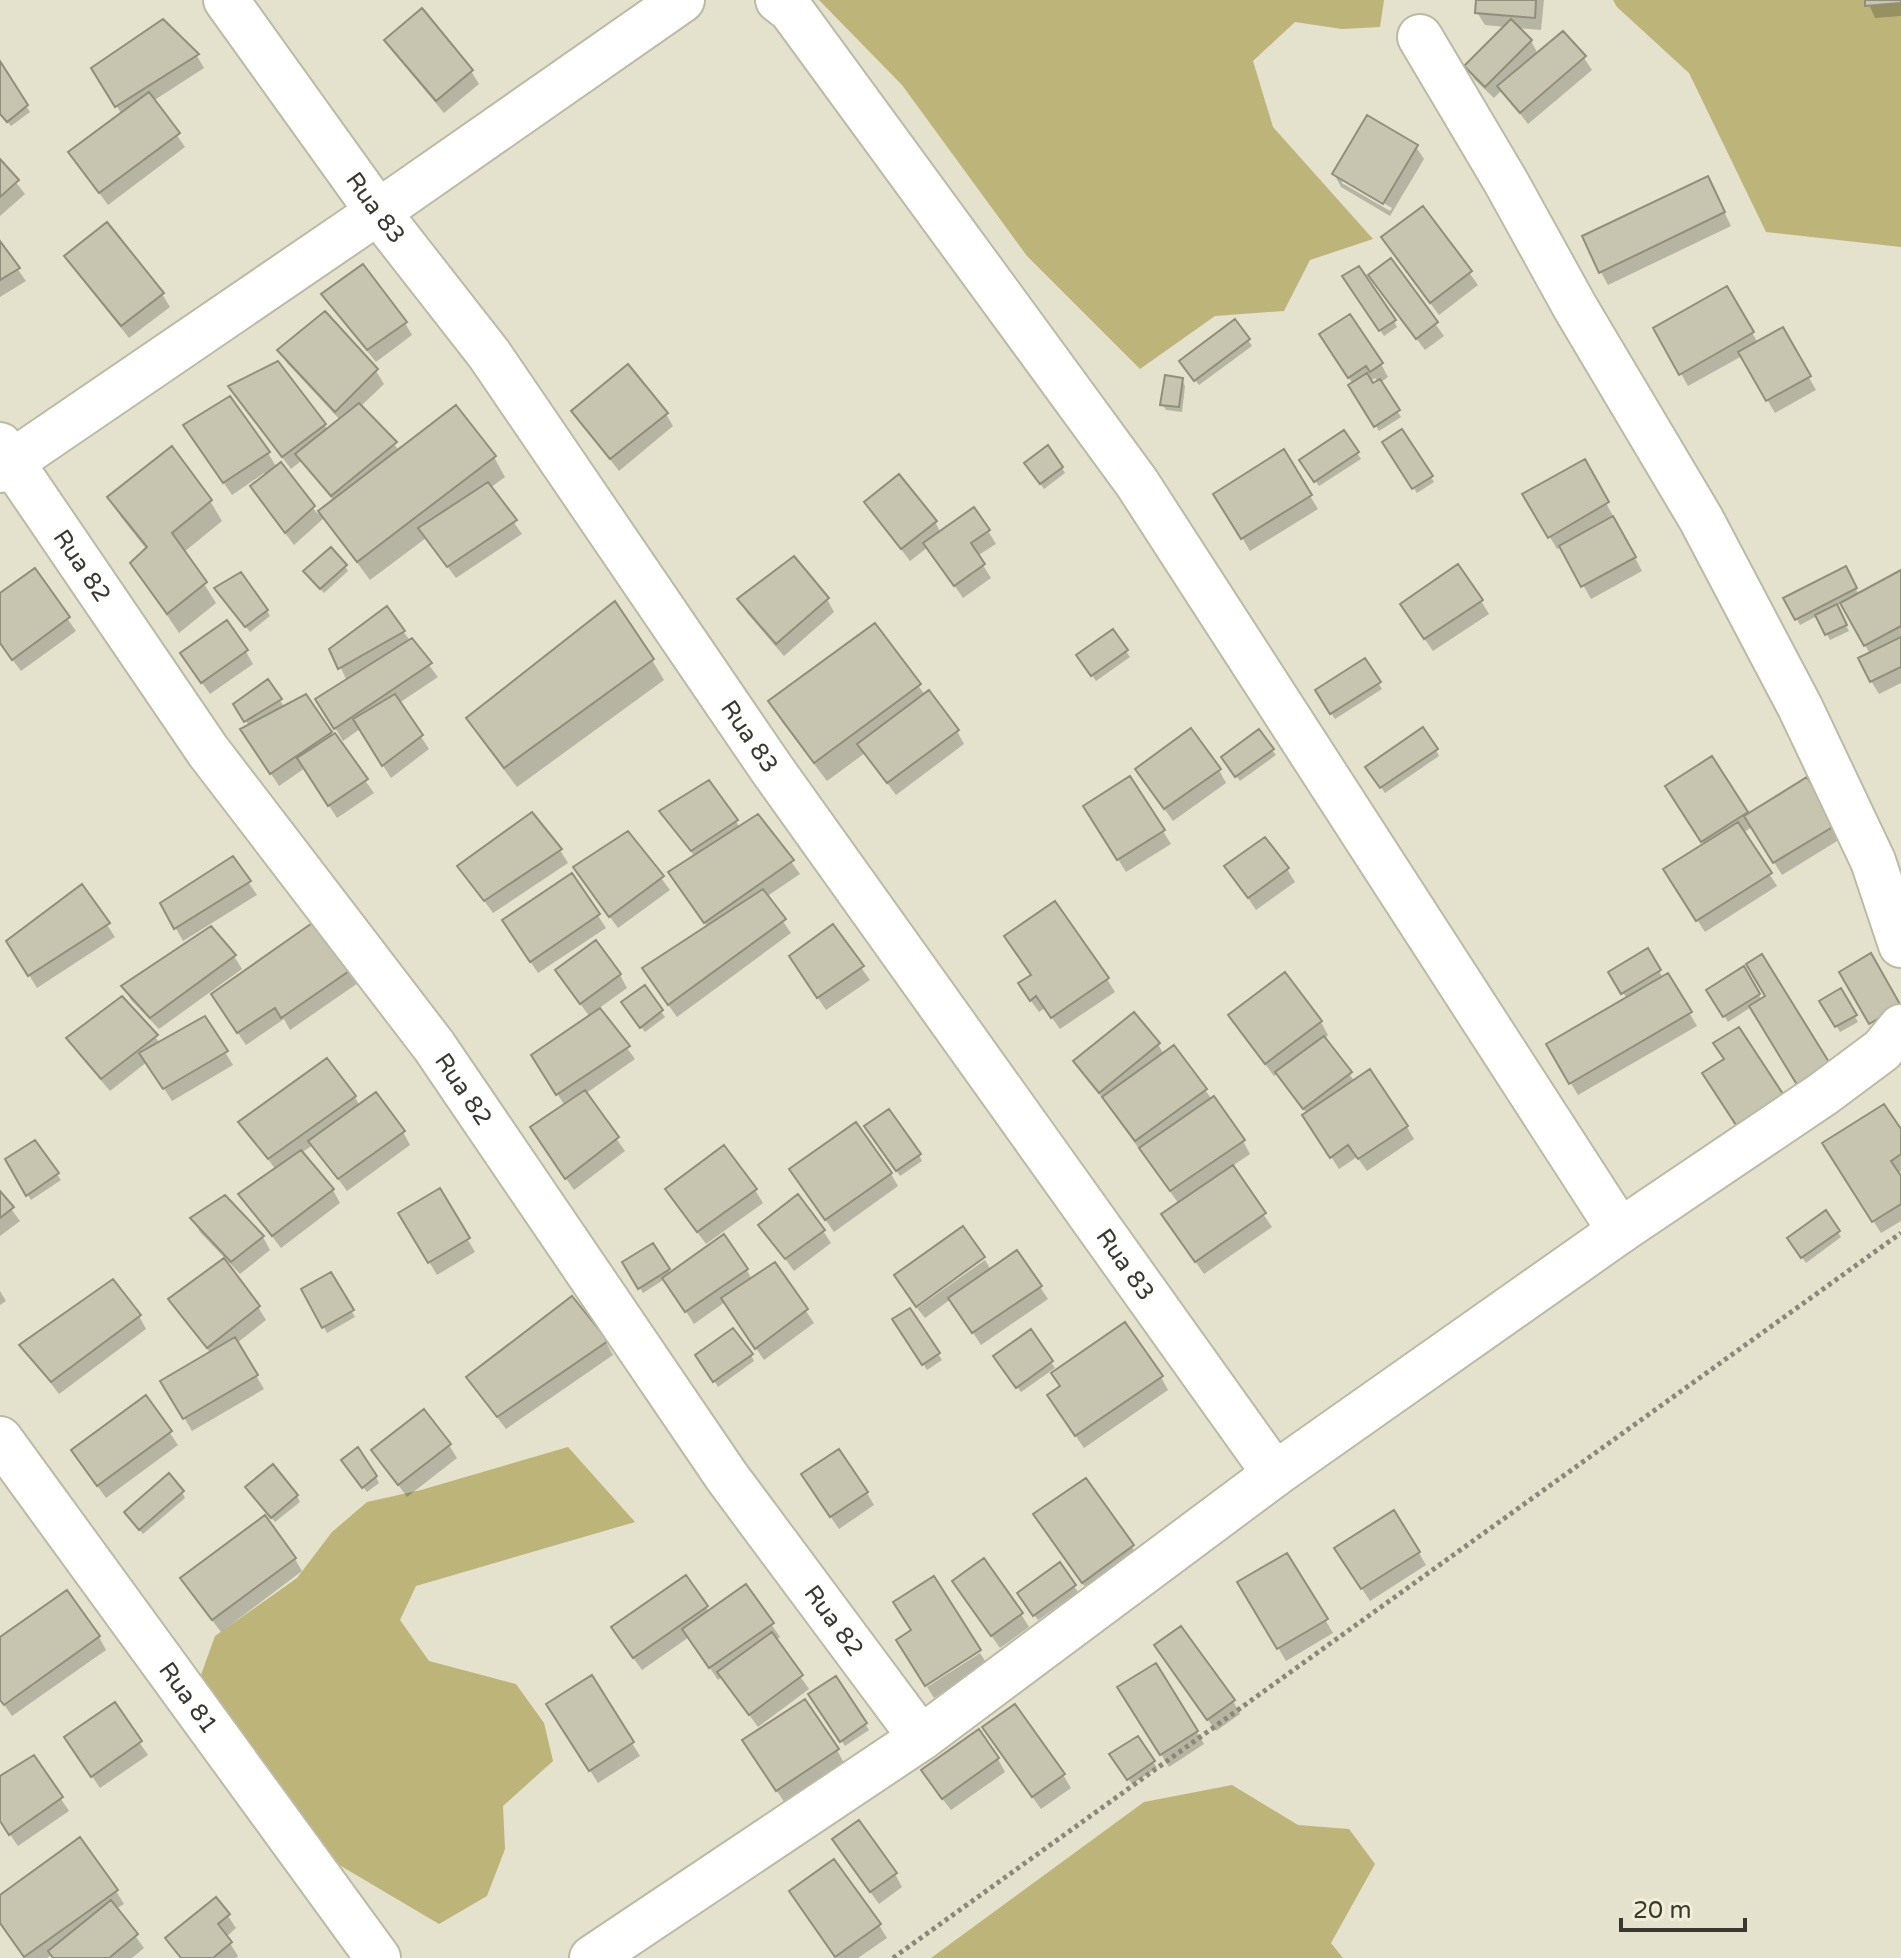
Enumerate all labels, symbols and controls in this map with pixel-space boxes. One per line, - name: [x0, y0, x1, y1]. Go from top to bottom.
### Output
- street label: Rua 83: [339, 167, 411, 250]
- street label: Rua 82: [47, 524, 117, 608]
- street label: Rua 83: [714, 695, 784, 779]
- street label: Rua 82: [428, 1048, 498, 1132]
- street label: Rua 83: [1089, 1223, 1161, 1306]
- street label: Rua 82: [798, 1580, 869, 1663]
- street label: Rua 81: [152, 1656, 224, 1739]
- scale bar: [1621, 1882, 1745, 1932]
- text: 20 m: [1633, 1896, 1691, 1925]

